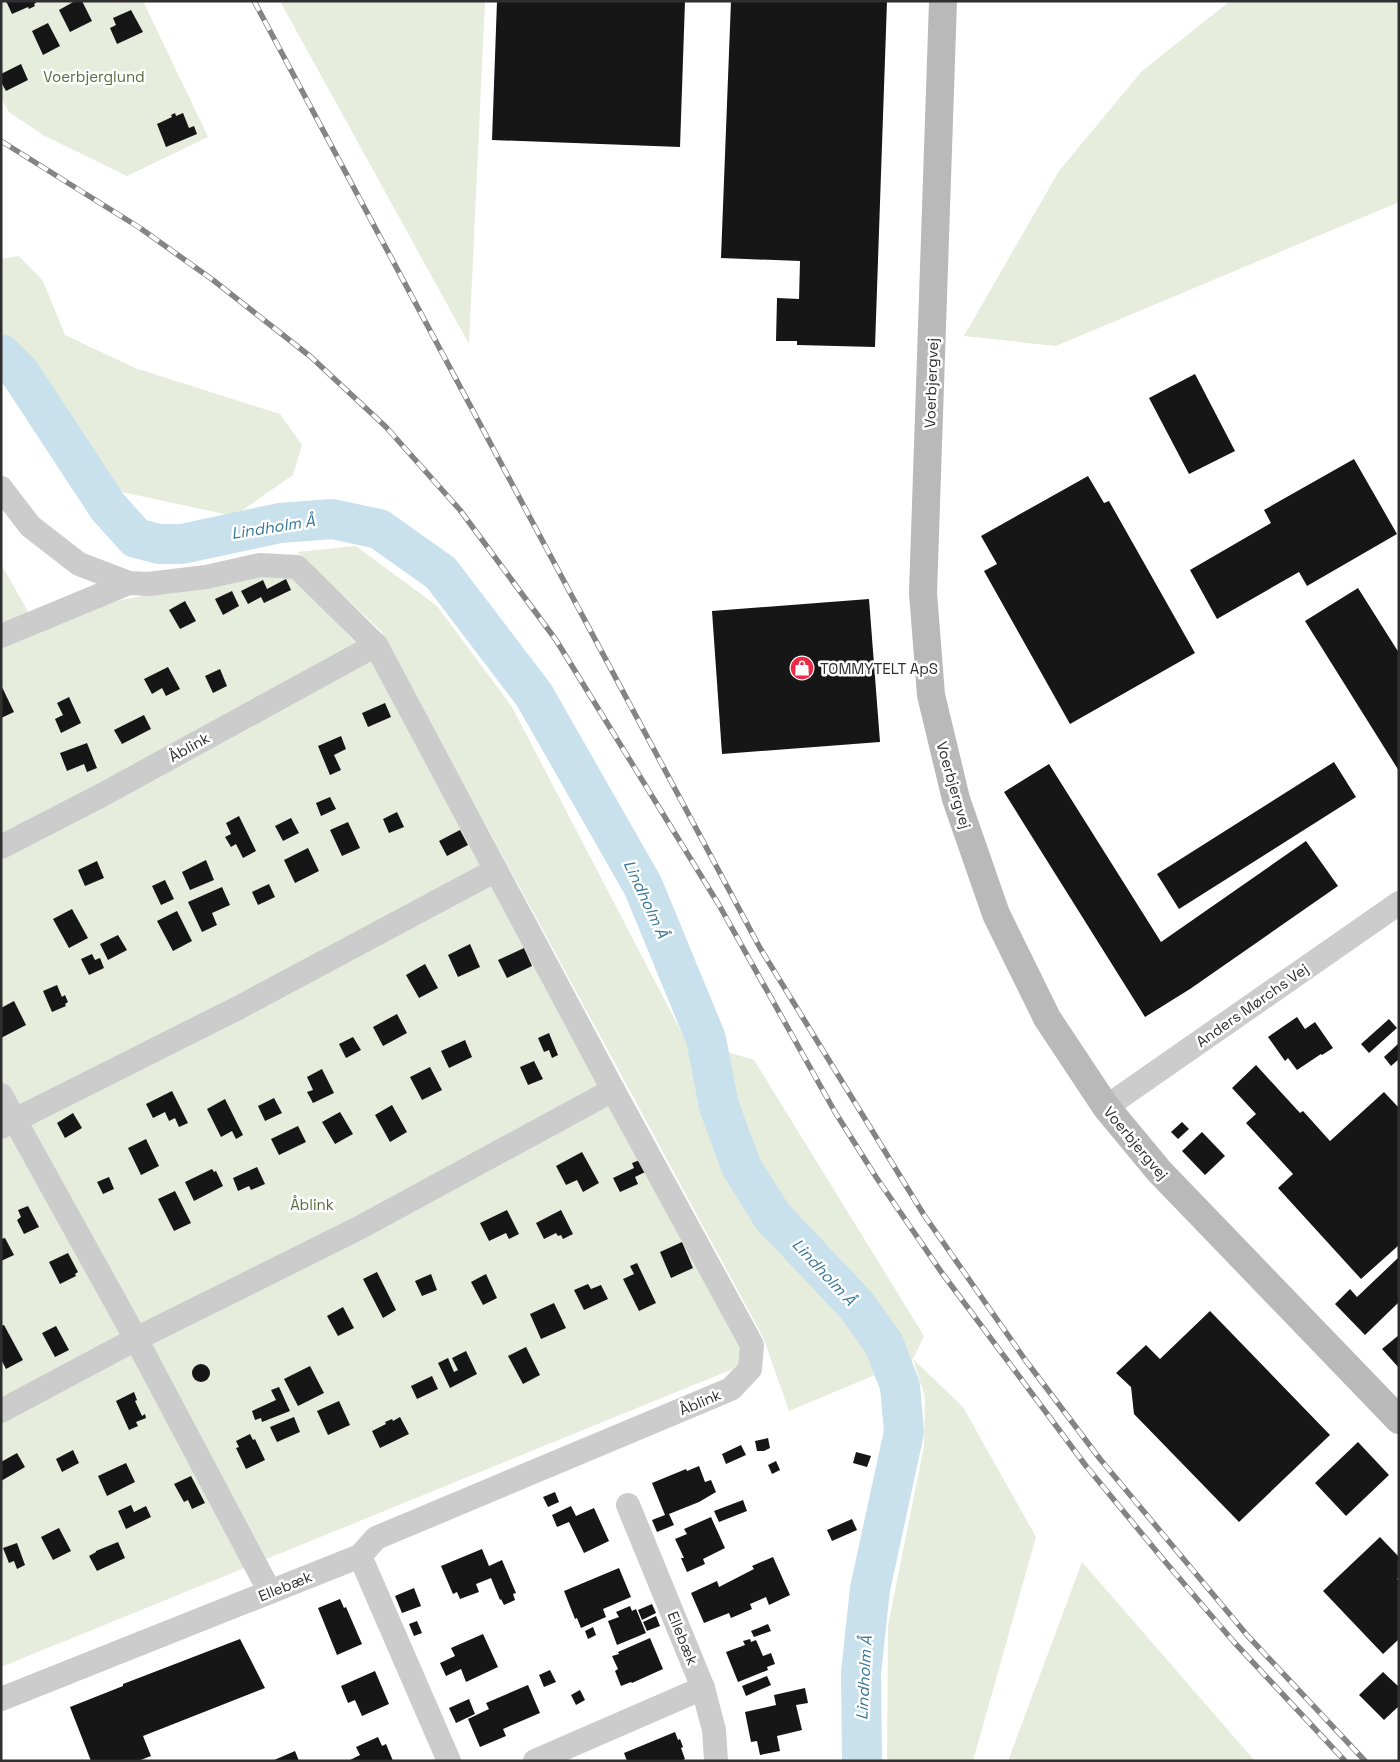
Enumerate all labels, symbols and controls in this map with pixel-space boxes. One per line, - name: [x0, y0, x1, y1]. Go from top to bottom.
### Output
- park label: Voerbjerglund: [43, 67, 145, 86]
- street label: Voerbjergvej: [920, 338, 942, 428]
- water label: Lindholm Å: [230, 510, 317, 544]
- shop icon: TOMMYTELT ApS: [789, 655, 815, 681]
- place label: TOMMYTELT ApS: [820, 659, 938, 678]
- street label: Åblink: [165, 728, 213, 766]
- street label: Voerbjergvej: [932, 739, 976, 831]
- water label: Lindholm Å: [619, 856, 674, 942]
- street label: Anders Mørchs Vej: [1192, 959, 1312, 1051]
- street label: Voerbjergvej: [1100, 1102, 1172, 1184]
- park label: Åblink: [290, 1195, 334, 1214]
- water label: Lindholm Å: [788, 1234, 861, 1311]
- street label: Åblink: [676, 1385, 724, 1419]
- street label: Ellebæk: [255, 1567, 315, 1605]
- street label: Ellebæk: [664, 1608, 702, 1668]
- water label: Lindholm Å: [851, 1635, 877, 1721]

